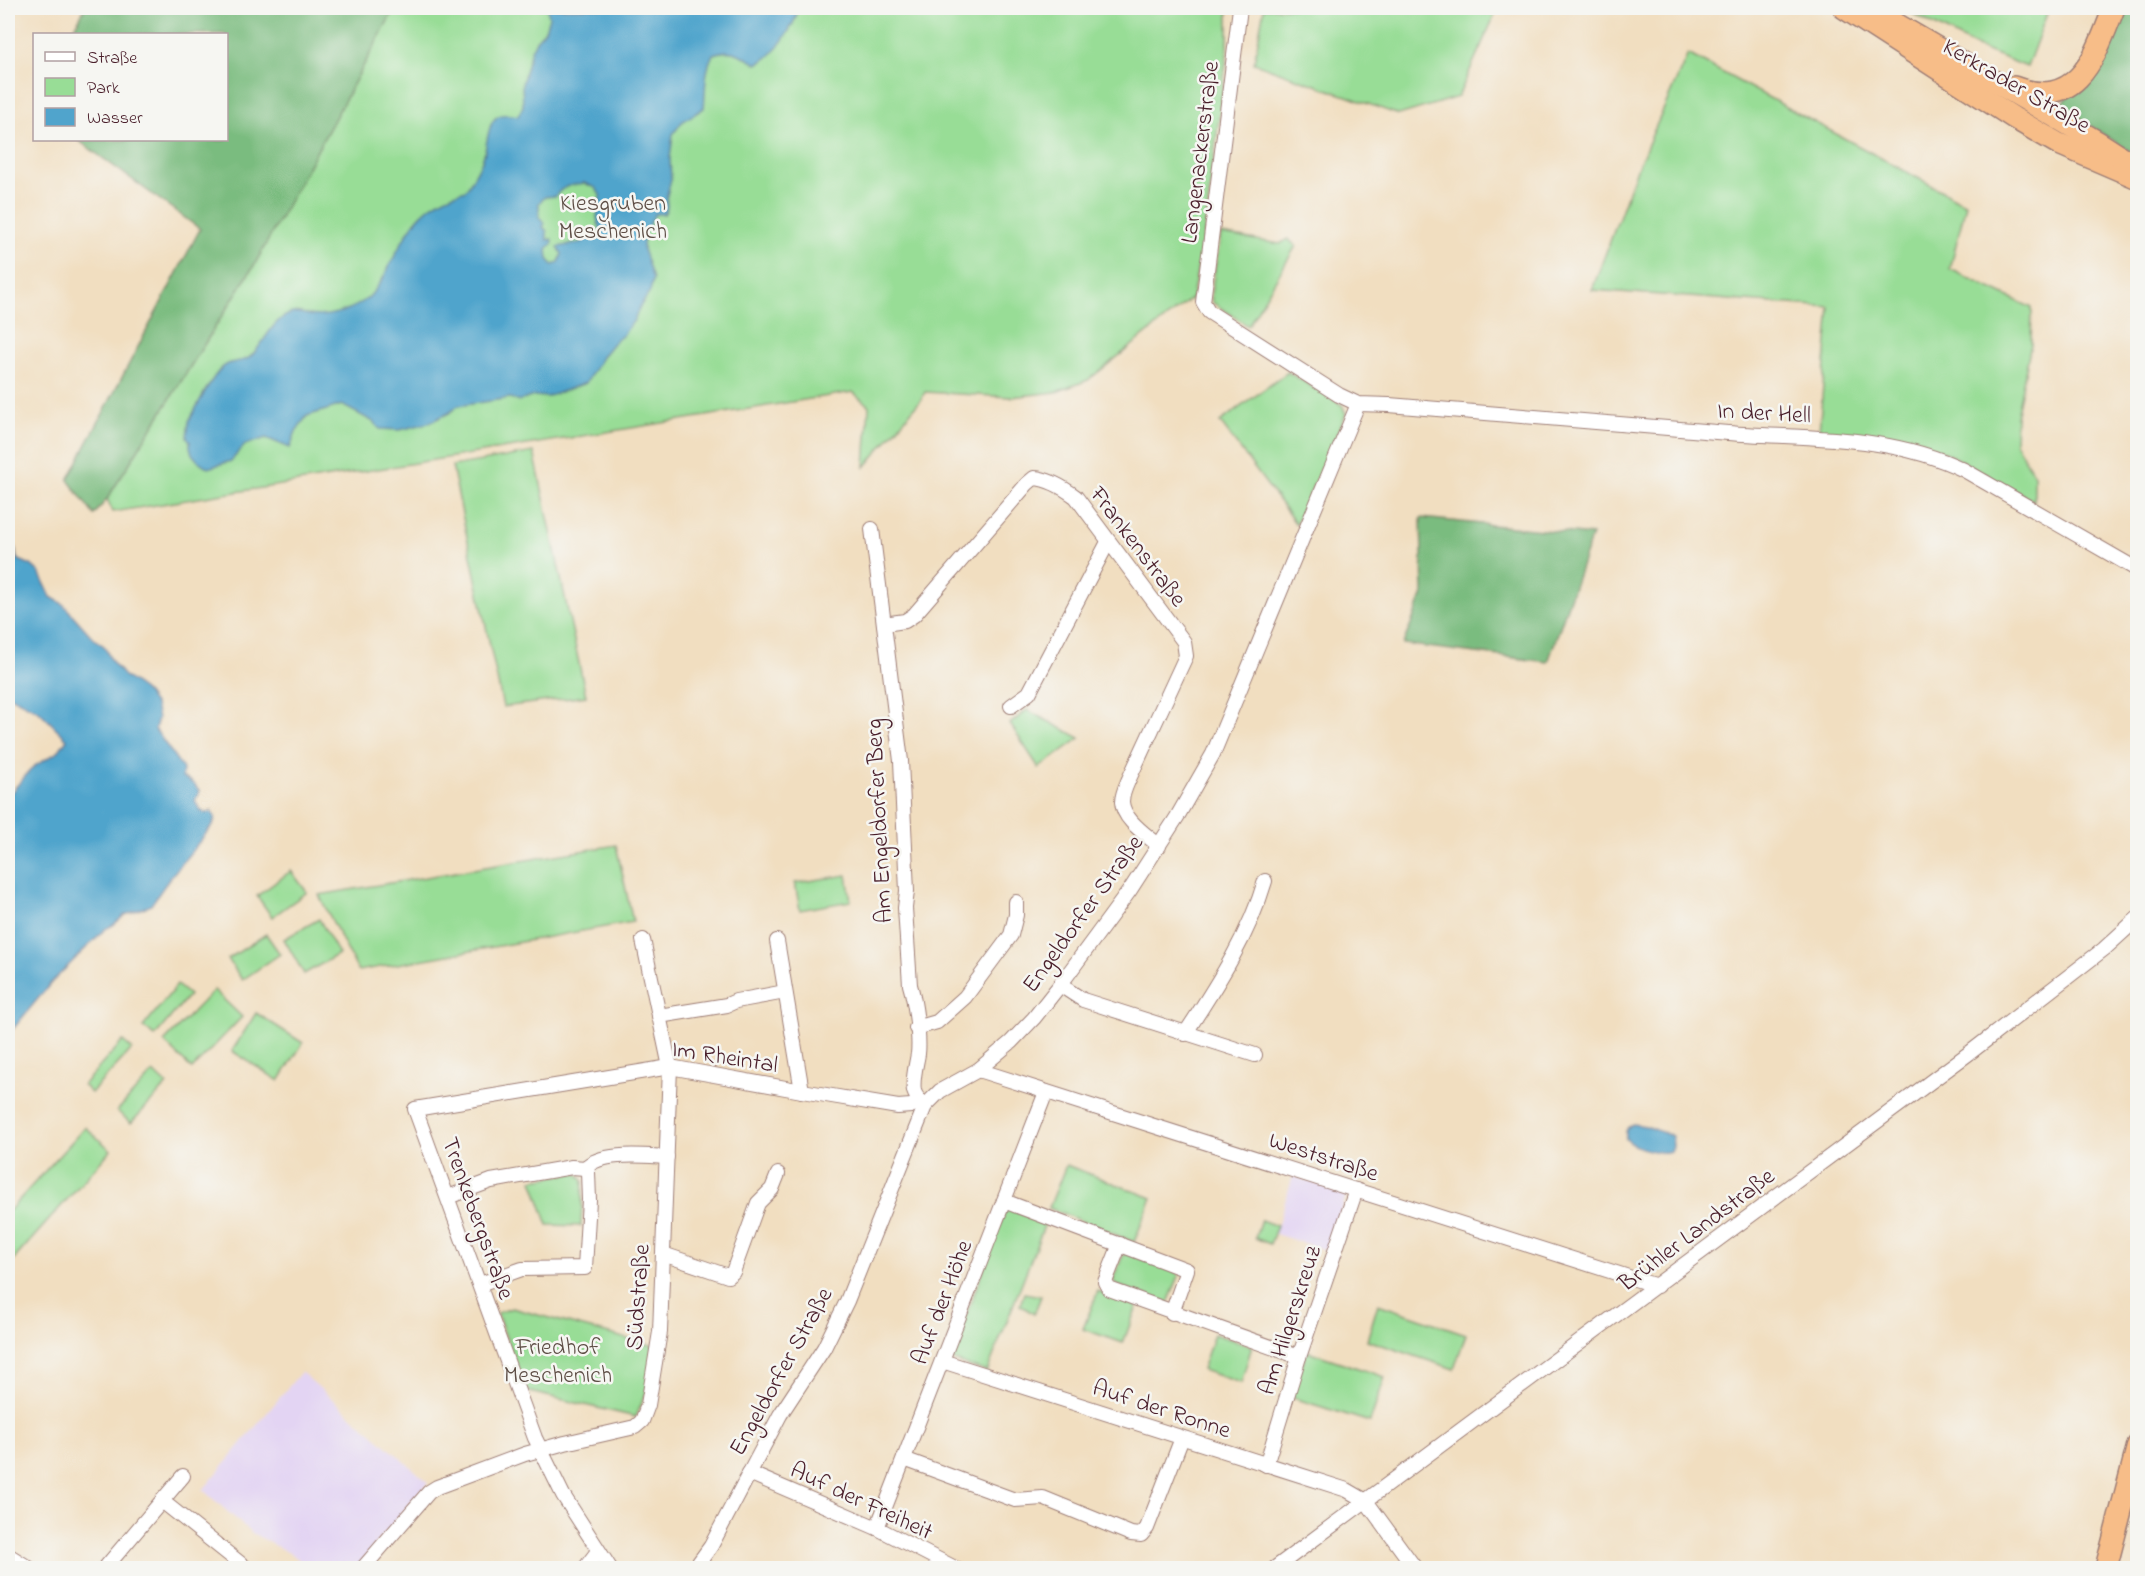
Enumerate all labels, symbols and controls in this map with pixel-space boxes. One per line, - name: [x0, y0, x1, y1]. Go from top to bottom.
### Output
- street label: Kerkrader Straße: [1935, 31, 2096, 144]
- legend: [33, 33, 228, 141]
- text: Straße: [87, 46, 138, 72]
- street label: Langenackerstraße: [1173, 59, 1230, 245]
- text: Park: [87, 76, 120, 102]
- text: Wasser: [87, 106, 143, 132]
- park label: Kiesgruben Meschenich: [559, 187, 667, 250]
- street label: In der Hell: [1716, 395, 1812, 434]
- street label: Frankenstraße: [1079, 479, 1194, 615]
- street label: Am Engeldorfer Berg: [858, 717, 903, 924]
- street label: Engeldorfer Straße: [1015, 828, 1154, 1001]
- street label: Im Rheintal: [669, 1033, 780, 1084]
- street label: Weststraße: [1264, 1124, 1383, 1193]
- street label: Trenkebergstraße: [431, 1133, 522, 1305]
- street label: Brühler Landstraße: [1611, 1160, 1783, 1302]
- street label: Auf der Höhe: [904, 1235, 983, 1370]
- street label: Am Hilgerskreuz: [1251, 1241, 1332, 1400]
- street label: Südstraße: [618, 1243, 661, 1352]
- street label: Engeldorfer Straße: [721, 1281, 843, 1463]
- park label: Friedhof Meschenich: [504, 1331, 612, 1394]
- street label: Auf der Ronne: [1088, 1372, 1235, 1449]
- street label: Auf der Freiheit: [784, 1454, 938, 1551]

